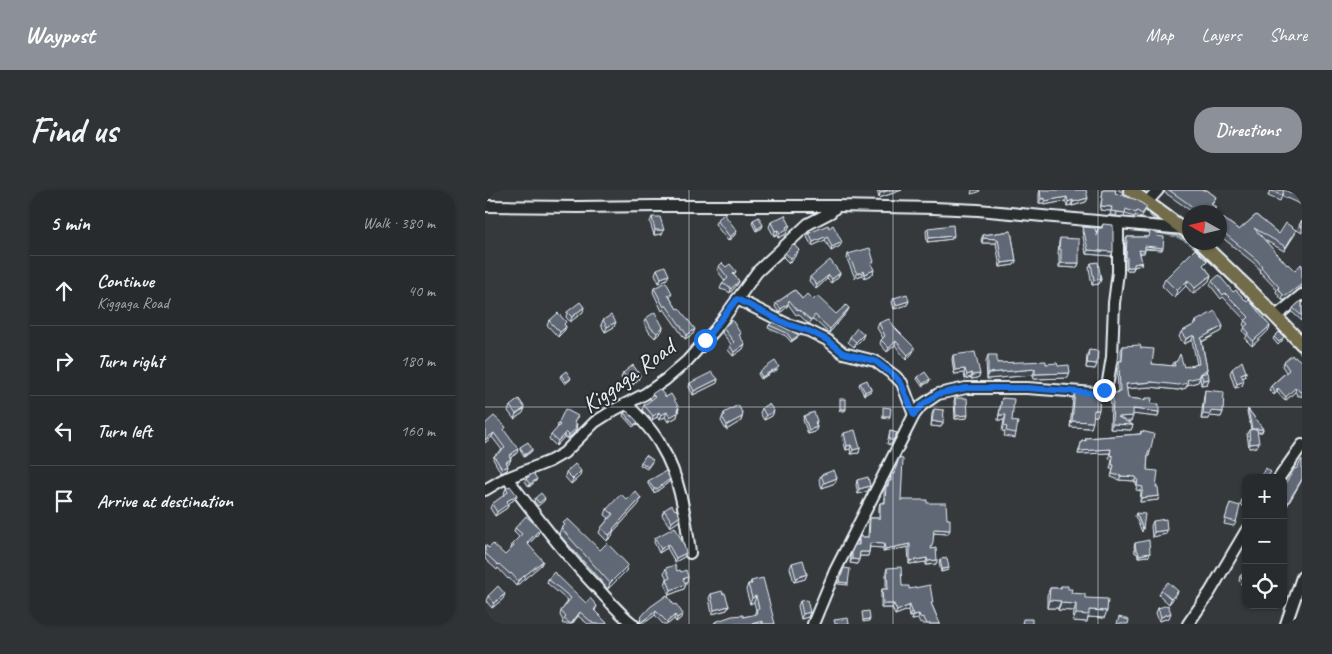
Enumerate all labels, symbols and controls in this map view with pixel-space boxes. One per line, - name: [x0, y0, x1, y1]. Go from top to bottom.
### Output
- text: Waypost: [25, 20, 95, 50]
- text: Map: [1146, 24, 1174, 46]
- text: Layers: [1202, 24, 1241, 46]
- text: Share: [1269, 24, 1307, 46]
- button: Directions: [1194, 107, 1302, 153]
- text: Find us: [30, 108, 117, 153]
- north arrow: [1182, 205, 1227, 250]
- text: 5 min: [50, 210, 90, 236]
- text: Walk · 380 m: [363, 213, 435, 233]
- text: Continue: [97, 269, 154, 293]
- icon: ahead: [50, 277, 78, 305]
- text: 40 m: [408, 281, 435, 301]
- text: Kiggaga Road: [97, 293, 169, 313]
- route start: [694, 329, 717, 352]
- street label: Kiggaga Road: [576, 330, 683, 420]
- icon: right: [50, 347, 78, 375]
- text: Turn right: [97, 349, 164, 373]
- text: 180 m: [401, 351, 435, 371]
- route end: [1093, 379, 1116, 402]
- icon: left: [50, 417, 78, 445]
- text: Turn left: [97, 419, 152, 443]
- text: 160 m: [401, 421, 435, 441]
- map controls: [1242, 474, 1287, 609]
- button: +: [1242, 474, 1287, 519]
- icon: arrive: [50, 487, 78, 515]
- text: Arrive at destination: [97, 489, 233, 513]
- button: −: [1242, 519, 1287, 564]
- button: locate: [1242, 564, 1287, 609]

